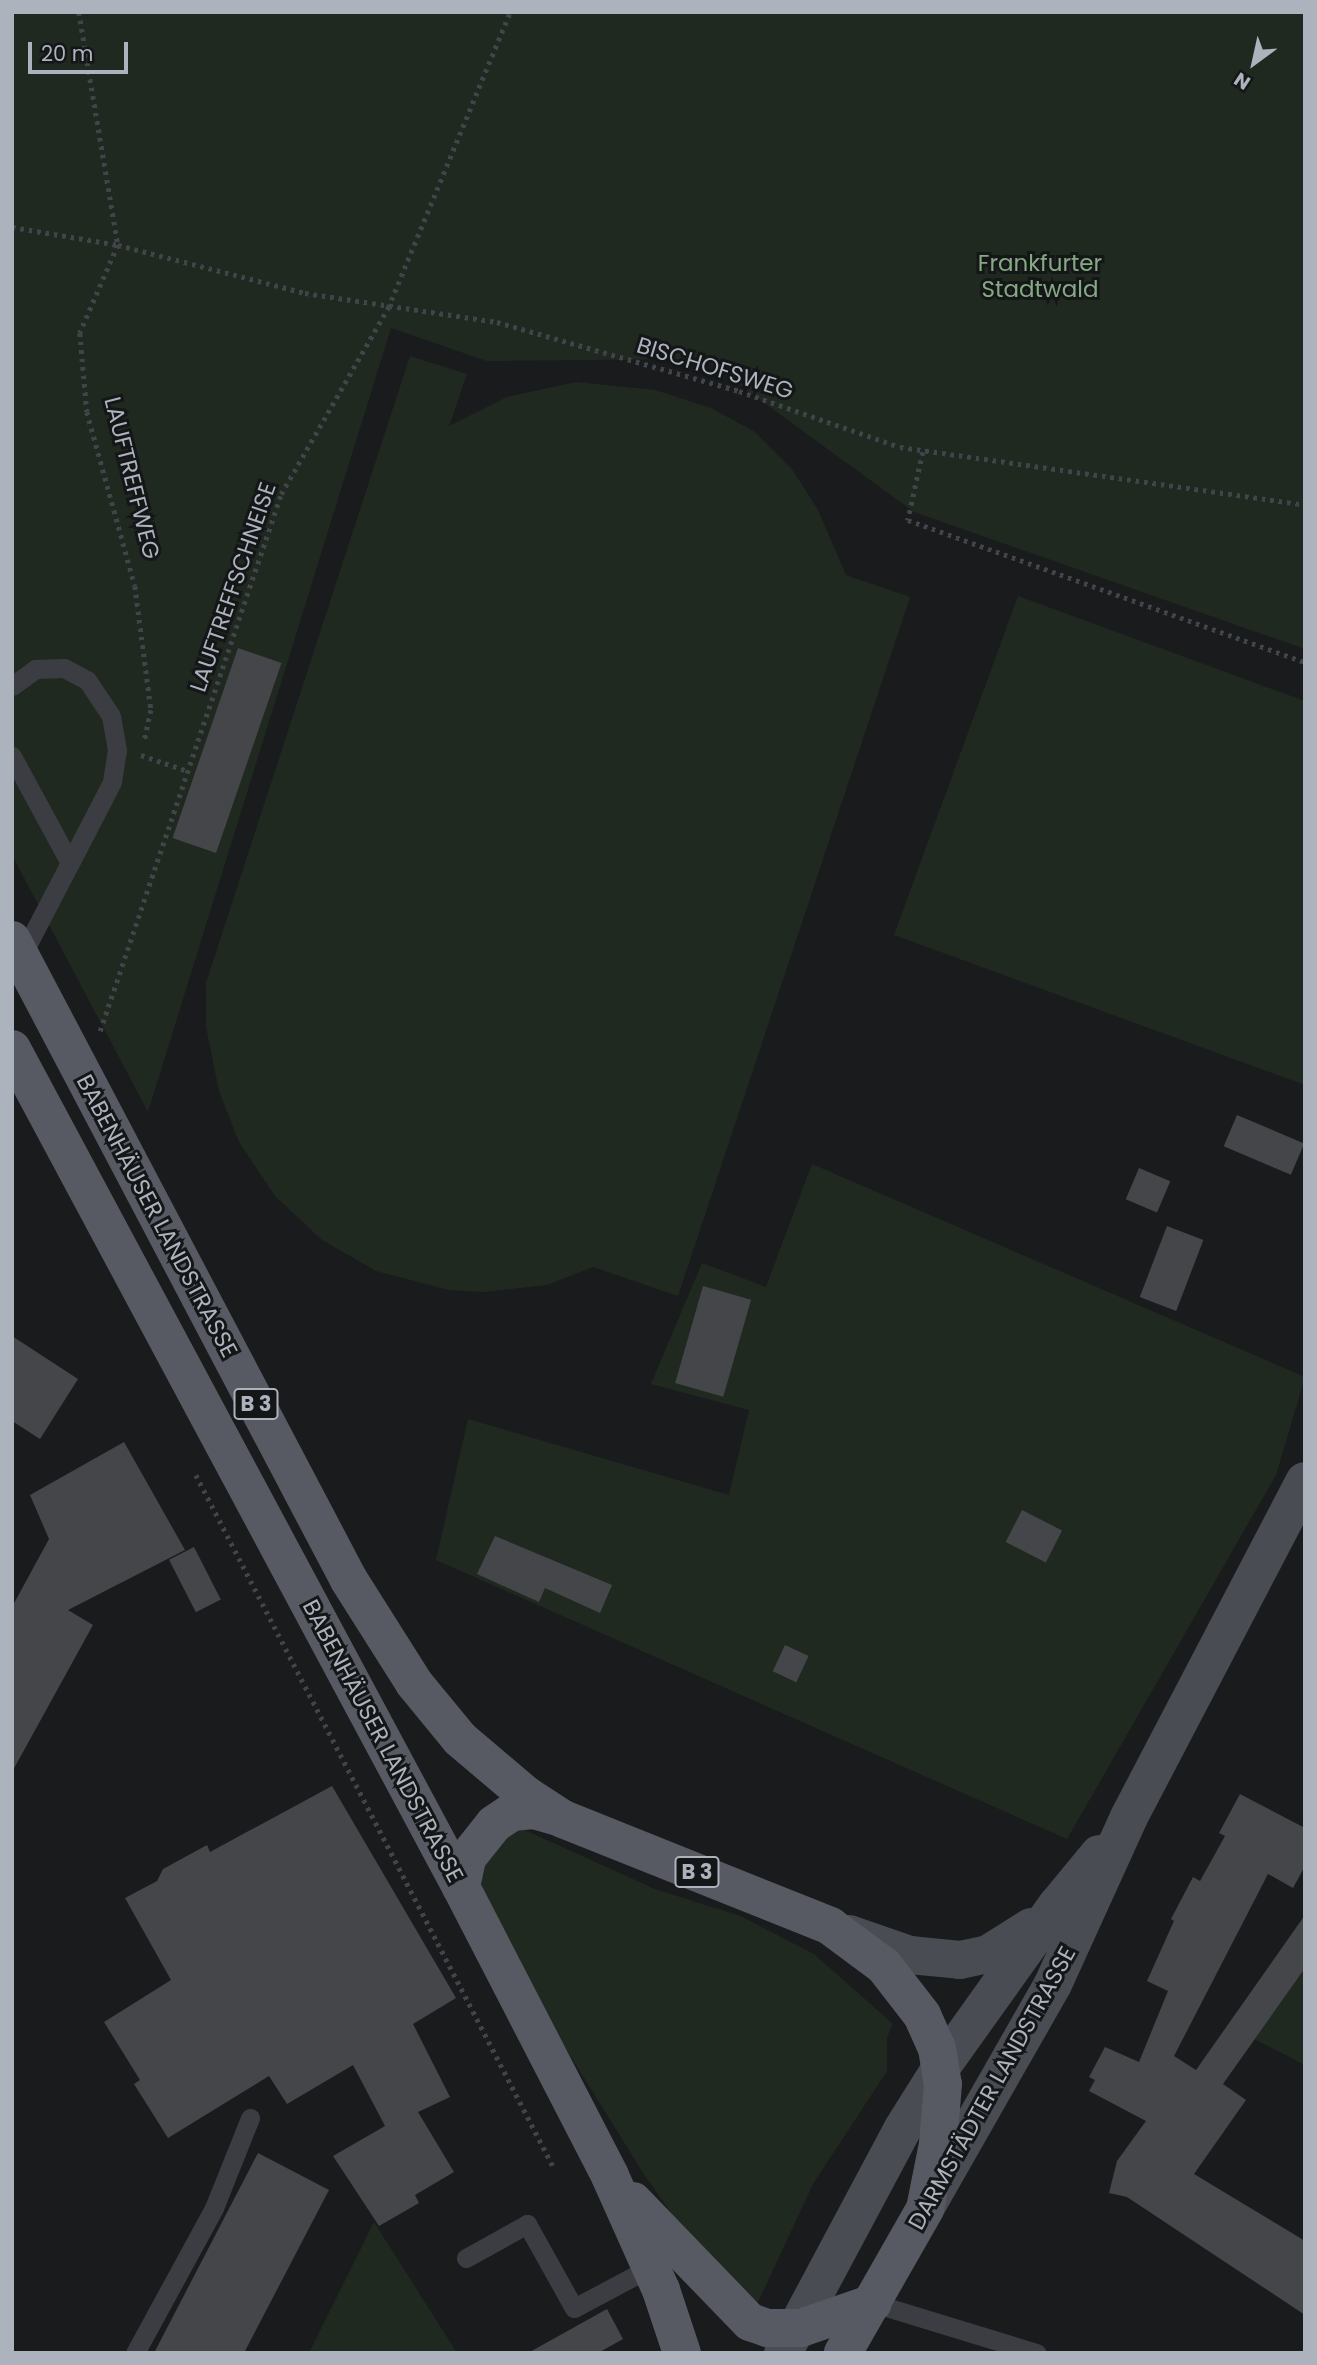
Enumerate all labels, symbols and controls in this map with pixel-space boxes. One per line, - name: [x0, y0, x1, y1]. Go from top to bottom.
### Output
- scale bar: [32, 28, 131, 72]
- north arrow: [1219, 28, 1289, 98]
- text: 20 m: [41, 39, 94, 68]
- text: N: [1229, 66, 1256, 96]
- park label: Frankfurter Stadtwald: [978, 249, 1102, 303]
- street label: BISCHOFSWEG: [633, 331, 797, 405]
- street label: LAUFTREFFWEG: [99, 394, 165, 562]
- street label: LAUFTREFFSCHNEISE: [184, 478, 282, 696]
- street label: BABENHÄUSER LANDSTRASSE: [71, 1070, 243, 1362]
- road number: B 3: [233, 1386, 279, 1422]
- street label: BABENHÄUSER LANDSTRASSE: [297, 1595, 469, 1887]
- road number: B 3: [674, 1854, 720, 1890]
- street label: DARMSTÄDTER LANDSTRASSE: [902, 1941, 1082, 2235]

